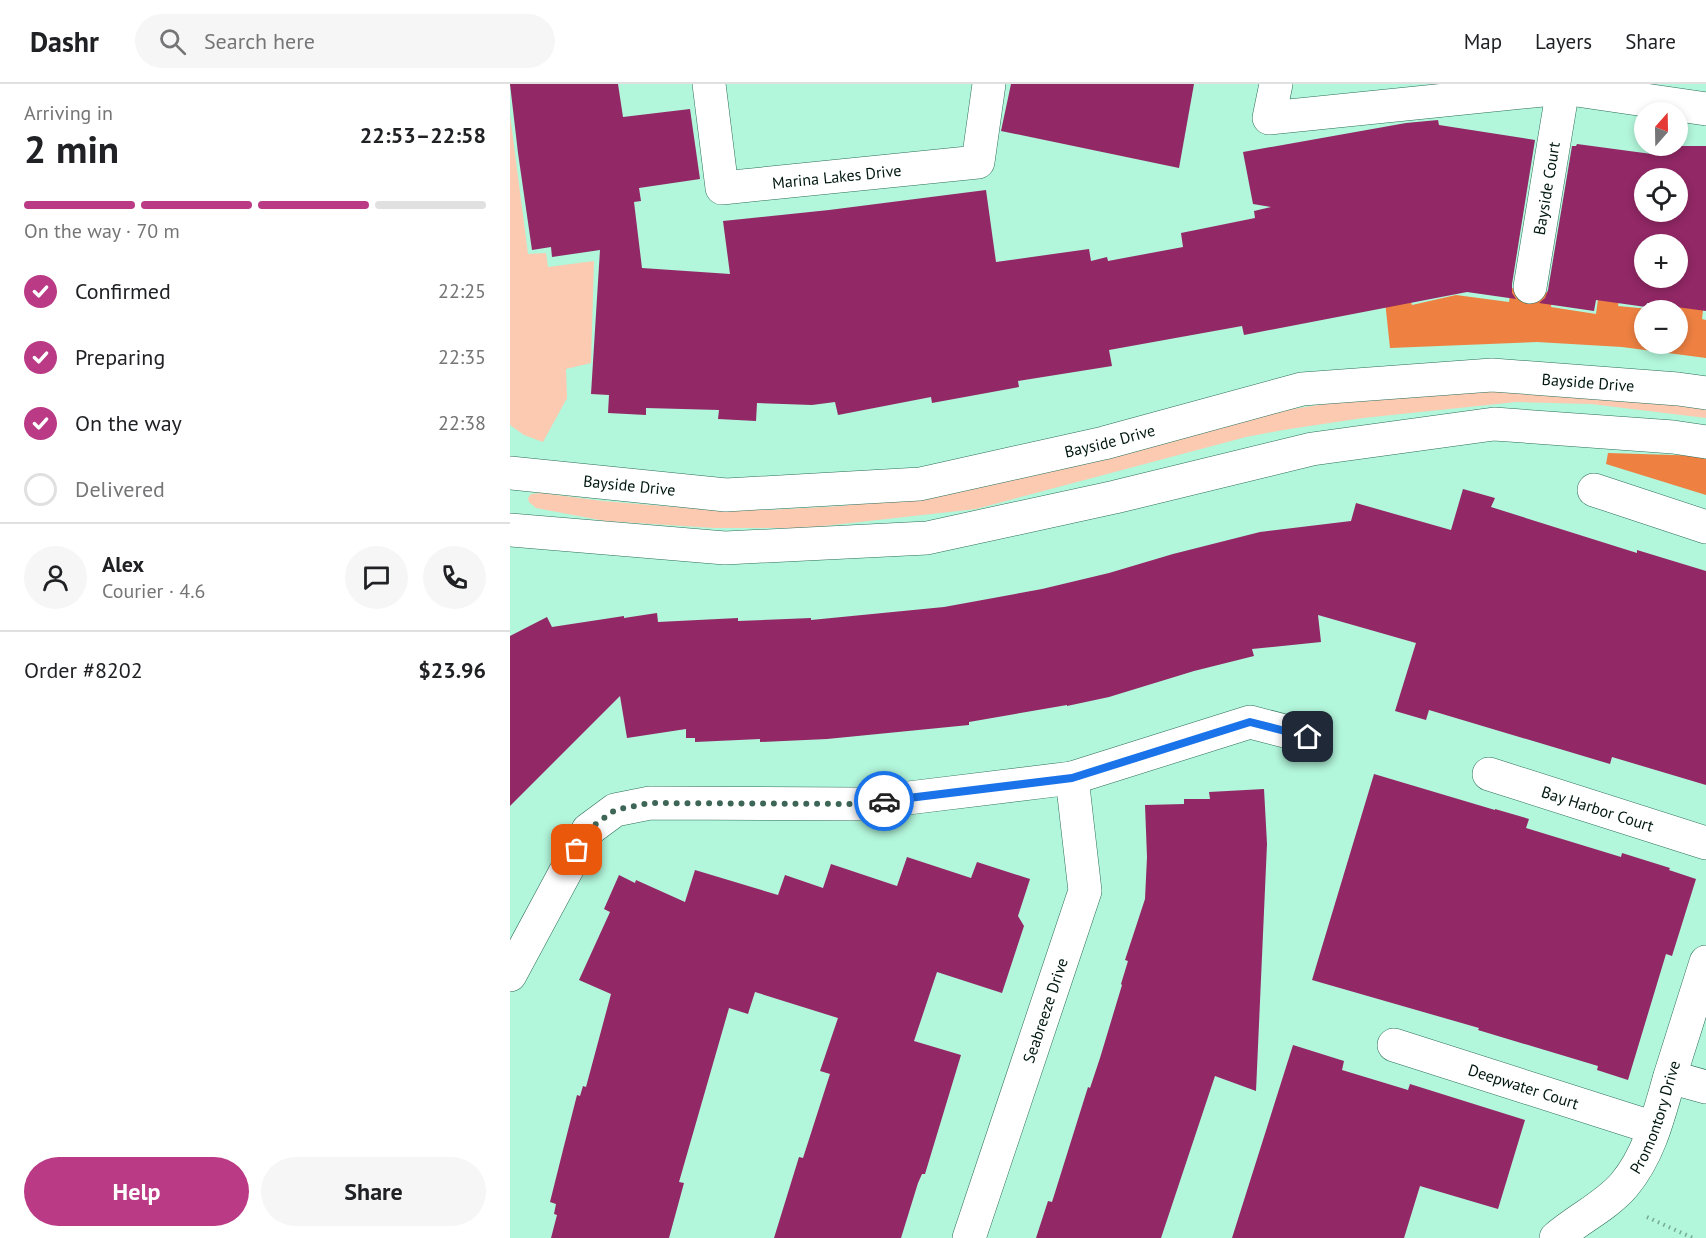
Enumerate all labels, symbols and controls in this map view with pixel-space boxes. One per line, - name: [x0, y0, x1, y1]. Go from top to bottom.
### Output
- search box: [135, 14, 555, 68]
- text: Dashr: [30, 23, 99, 60]
- icon: search: [156, 25, 189, 58]
- text: Search here: [204, 27, 315, 55]
- text: Map: [1464, 28, 1502, 55]
- text: Layers: [1535, 28, 1592, 55]
- text: Share: [1625, 28, 1676, 55]
- text: Arriving in: [24, 100, 113, 126]
- north arrow: [1634, 102, 1688, 156]
- map controls: [1634, 102, 1688, 354]
- text: 22:53–22:58: [360, 121, 486, 149]
- text: 2 min: [24, 123, 119, 174]
- street label: Bayside Court: [1529, 140, 1564, 236]
- street label: Marina Lakes Drive: [771, 160, 902, 193]
- button: locate: [1634, 168, 1688, 222]
- text: On the way · 70 m: [24, 218, 180, 244]
- button: +: [1634, 234, 1688, 288]
- icon: check: [24, 275, 57, 308]
- text: Confirmed: [75, 277, 171, 305]
- text: 22:25: [438, 278, 486, 304]
- button: −: [1634, 300, 1688, 354]
- icon: check: [24, 341, 57, 374]
- text: Preparing: [75, 343, 165, 371]
- text: 22:35: [438, 344, 486, 370]
- street label: Bayside Drive: [1541, 369, 1635, 396]
- icon: check: [24, 407, 57, 440]
- text: On the way: [75, 409, 182, 437]
- text: 22:38: [438, 410, 486, 436]
- street label: Bayside Drive: [1062, 420, 1157, 462]
- street label: Bayside Drive: [582, 471, 677, 500]
- text: Delivered: [75, 475, 165, 503]
- button: person: [24, 546, 87, 609]
- button: chat: [345, 546, 408, 609]
- button: phone: [423, 546, 486, 609]
- text: Alex: [102, 550, 144, 578]
- text: Courier · 4.6: [102, 578, 205, 604]
- text: Order #8202: [24, 656, 143, 684]
- text: $23.96: [418, 656, 486, 684]
- pin: [1282, 711, 1333, 762]
- icon: home: [1291, 720, 1324, 753]
- courier: [854, 771, 914, 831]
- street label: Bay Harbor Court: [1539, 781, 1657, 836]
- icon: car: [868, 785, 901, 818]
- pin: [551, 824, 602, 875]
- icon: bag: [560, 833, 593, 866]
- street label: Seabreeze Drive: [1018, 955, 1072, 1066]
- street label: Promontory Drive: [1625, 1058, 1684, 1177]
- street label: Deepwater Court: [1466, 1059, 1582, 1114]
- button: Help: [24, 1157, 249, 1226]
- button: Share: [261, 1157, 486, 1226]

